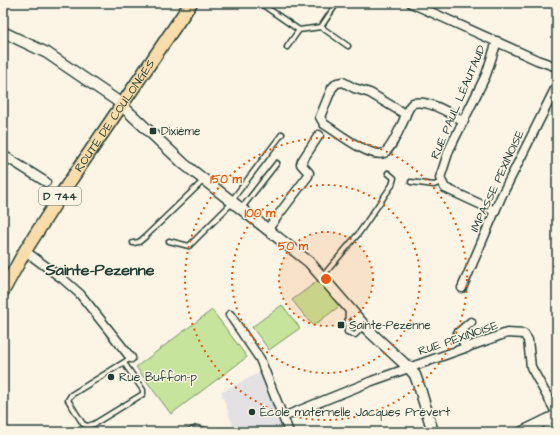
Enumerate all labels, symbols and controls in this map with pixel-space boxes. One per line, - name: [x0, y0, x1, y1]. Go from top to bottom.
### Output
- street label: RUE PAUL LÉAUTAUD: [427, 43, 490, 162]
- street label: ROUTE DE COULONGES: [71, 56, 159, 176]
- place label: Dixième: [161, 123, 201, 140]
- marker: Dixième: [148, 126, 158, 136]
- street label: IMPASSE PEXINOISE: [466, 128, 528, 235]
- text: 150 m: [210, 171, 243, 188]
- road number: D 744: [39, 187, 81, 205]
- text: 100 m: [245, 205, 276, 222]
- text: 50 m: [278, 238, 309, 255]
- district label: Sainte-Pezenne: [44, 259, 155, 281]
- centre of rings: [319, 272, 333, 286]
- place label: Sainte-Pezenne: [349, 317, 431, 334]
- street label: RUE PEXINOISE: [416, 317, 500, 360]
- marker: Sainte-Pezenne: [336, 320, 346, 330]
- place label: Rue Buffon-p: [119, 369, 197, 386]
- marker: Rue Buffon-p: [106, 372, 116, 382]
- place label: École maternelle Jacques Prévert: [260, 404, 450, 421]
- marker: École maternelle Jacques Prévert: [247, 407, 257, 417]

